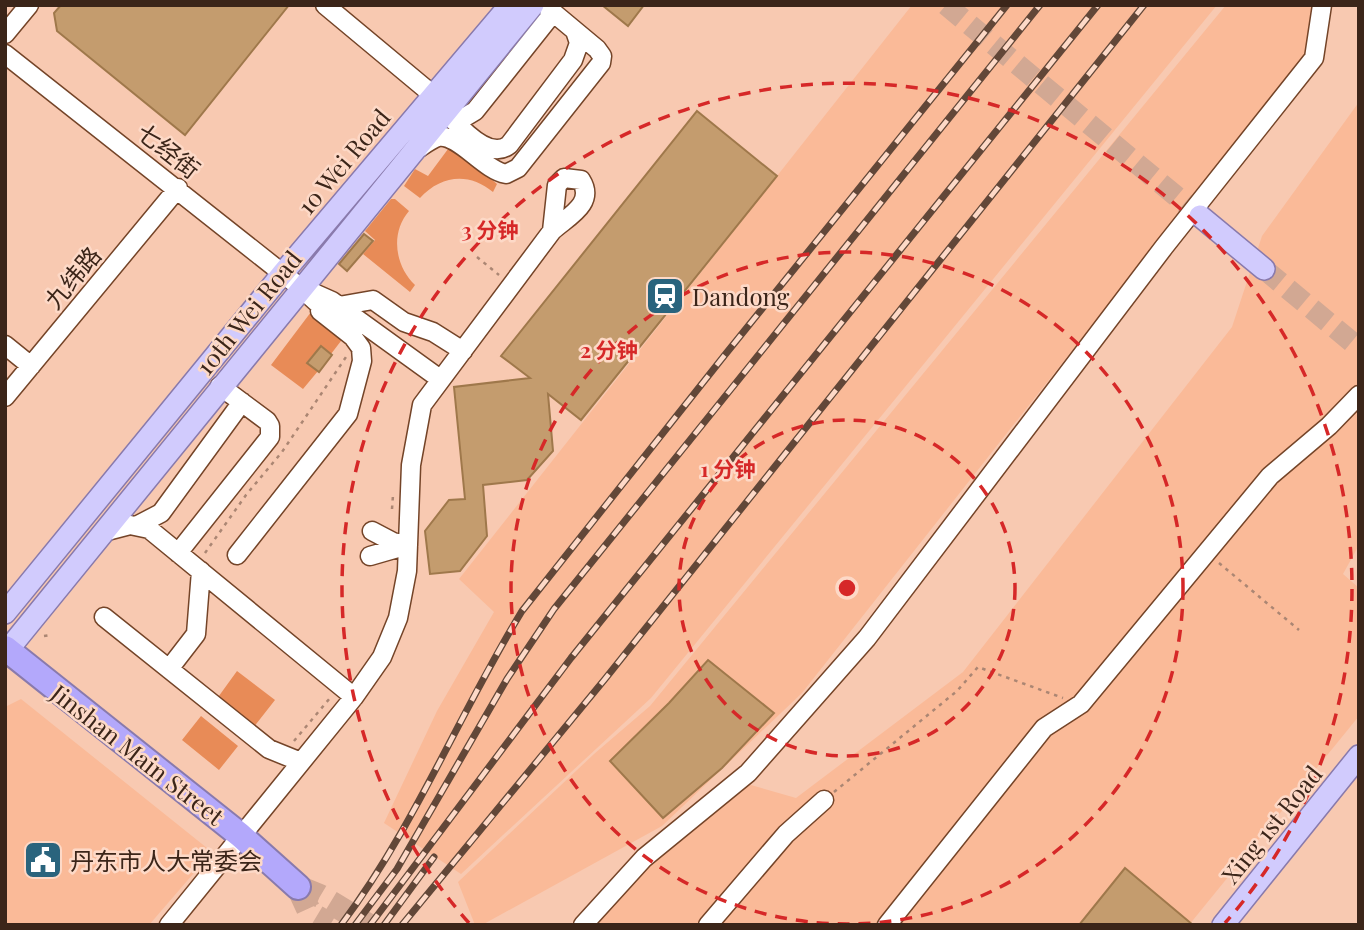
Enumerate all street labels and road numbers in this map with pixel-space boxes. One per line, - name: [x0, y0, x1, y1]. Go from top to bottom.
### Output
- street label: 10 Wei Road: [290, 102, 397, 220]
- street label: 七经街: [131, 115, 207, 185]
- street label: 九纬路: [37, 239, 107, 315]
- street label: 10th Wei Road: [188, 243, 308, 381]
- street label: Jinshan Main Street: [44, 676, 231, 832]
- street label: Xing 1st Road: [1213, 758, 1329, 890]

